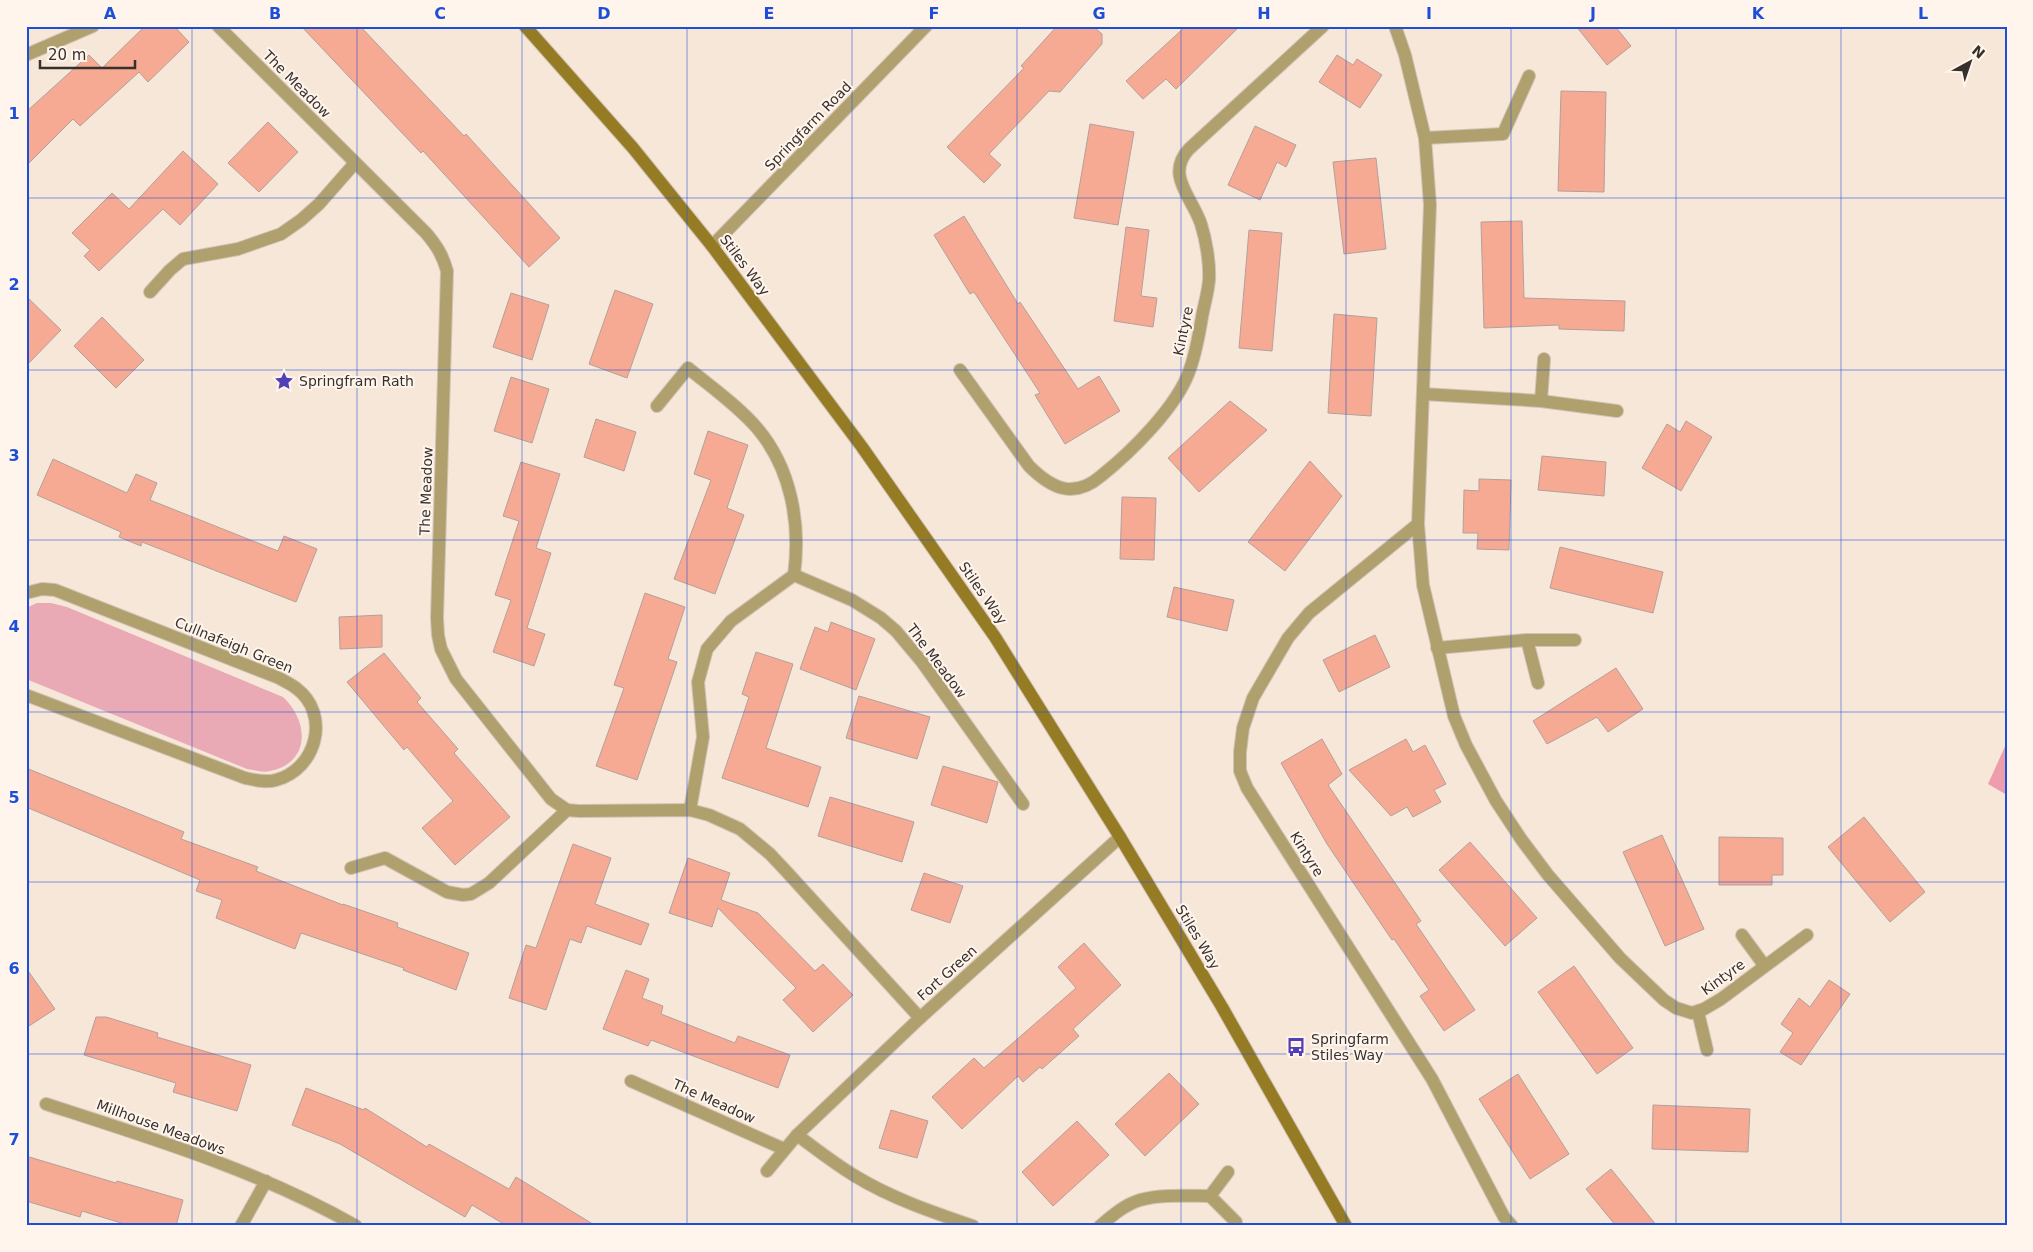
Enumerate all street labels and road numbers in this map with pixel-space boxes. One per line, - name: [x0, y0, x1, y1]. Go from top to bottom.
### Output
- street label: The Meadow: [259, 46, 334, 121]
- street label: Springfarm Road: [761, 78, 855, 174]
- street label: Stiles Way: [717, 231, 773, 299]
- street label: Kintyre: [1170, 305, 1196, 357]
- street label: The Meadow: [416, 446, 436, 537]
- street label: Stiles Way: [956, 559, 1010, 627]
- street label: Cullnafeigh Green: [173, 614, 295, 676]
- street label: The Meadow: [903, 620, 970, 701]
- street label: Kintyre: [1287, 829, 1327, 879]
- street label: Stiles Way: [1173, 902, 1223, 972]
- street label: Fort Green: [914, 942, 980, 1004]
- street label: Kintyre: [1698, 956, 1748, 998]
- street label: The Meadow: [669, 1075, 758, 1126]
- street label: Millhouse Meadows: [94, 1096, 228, 1158]

